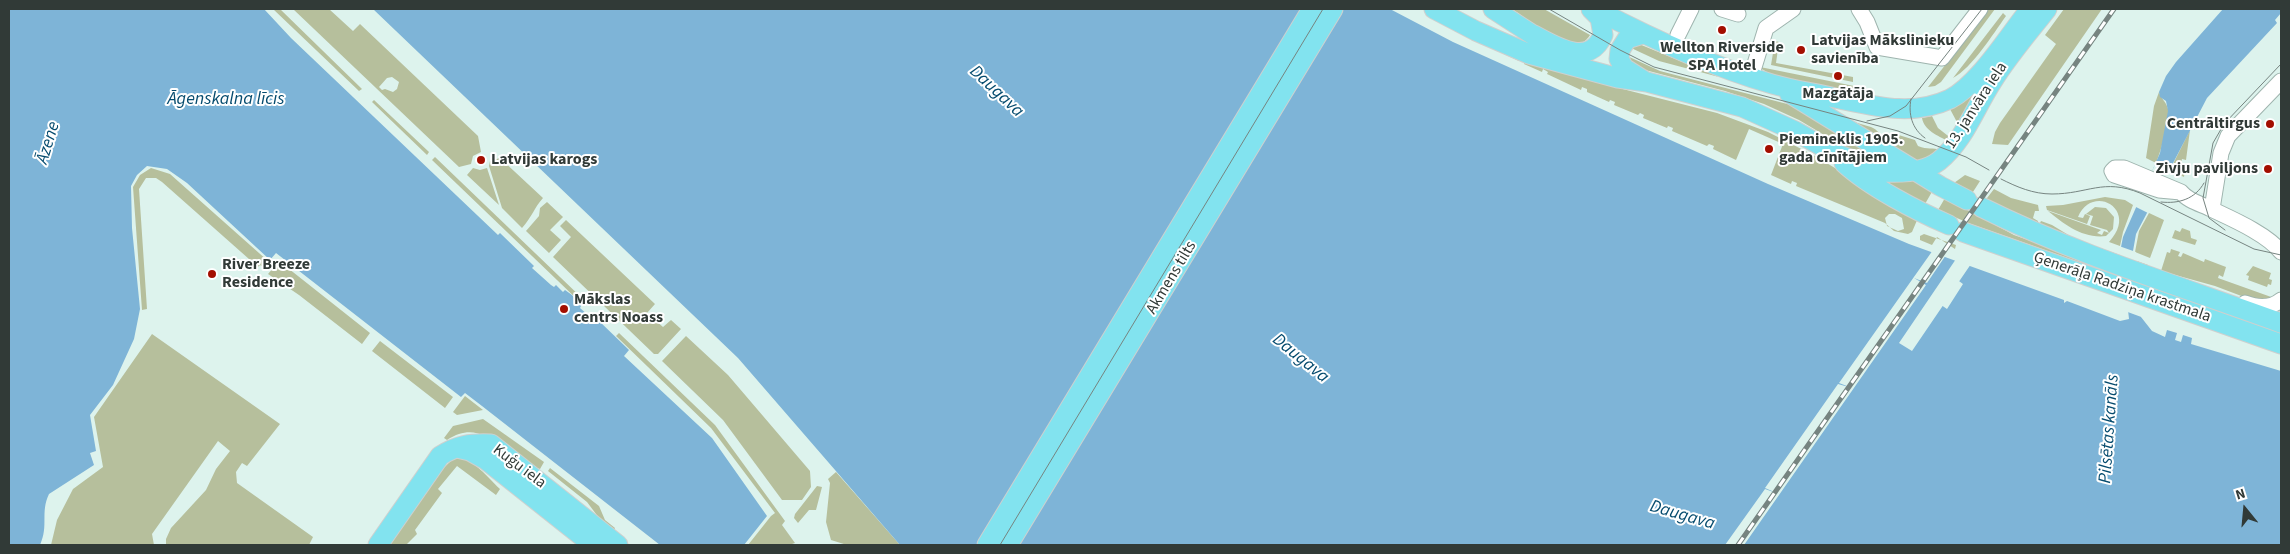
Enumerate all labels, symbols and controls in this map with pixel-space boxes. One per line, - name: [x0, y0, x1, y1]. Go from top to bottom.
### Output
- marker: Wellton Riverside SPA Hotel: [1716, 24, 1728, 36]
- place label: Latvijas Mākslinieku savienība: [1811, 31, 1954, 69]
- place label: Wellton Riverside SPA Hotel: [1660, 38, 1784, 76]
- marker: Latvijas Mākslinieku savienība: [1795, 44, 1807, 56]
- street label: 13. janvāra iela: [1942, 59, 2012, 153]
- water label: Daugava: [964, 61, 1028, 123]
- marker: Mazgātāja: [1832, 70, 1844, 82]
- place label: Mazgātāja: [1802, 84, 1874, 104]
- water label: Āgenskalna līcis: [167, 89, 285, 111]
- place label: Centrāltirgus: [2167, 114, 2260, 134]
- marker: Centrāltirgus: [2264, 118, 2276, 130]
- water label: Āzene: [32, 119, 66, 167]
- place label: Piemineklis 1905. gada cīnītājiem: [1779, 130, 1903, 168]
- marker: Piemineklis 1905. gada cīnītājiem: [1763, 143, 1775, 155]
- place label: Latvijas karogs: [491, 150, 597, 170]
- marker: Latvijas karogs: [475, 154, 487, 166]
- place label: Zivju paviljons: [2155, 159, 2258, 179]
- marker: Zivju paviljons: [2262, 163, 2274, 175]
- street label: Akmens tilts: [1143, 238, 1201, 318]
- street label: Ģenerāļa Radziņa krastmala: [2031, 249, 2213, 327]
- place label: River Breeze Residence: [222, 255, 310, 293]
- marker: River Breeze Residence: [206, 268, 218, 280]
- place label: Mākslas centrs Noass: [574, 290, 663, 328]
- marker: Mākslas centrs Noass: [558, 303, 570, 315]
- water label: Daugava: [1267, 330, 1333, 388]
- water label: Pilsētas kanāls: [2095, 374, 2125, 484]
- street label: Kuģu iela: [489, 441, 549, 493]
- north arrow: [2220, 484, 2270, 534]
- text: N: [2233, 484, 2248, 506]
- water label: Daugava: [1647, 496, 1717, 536]

